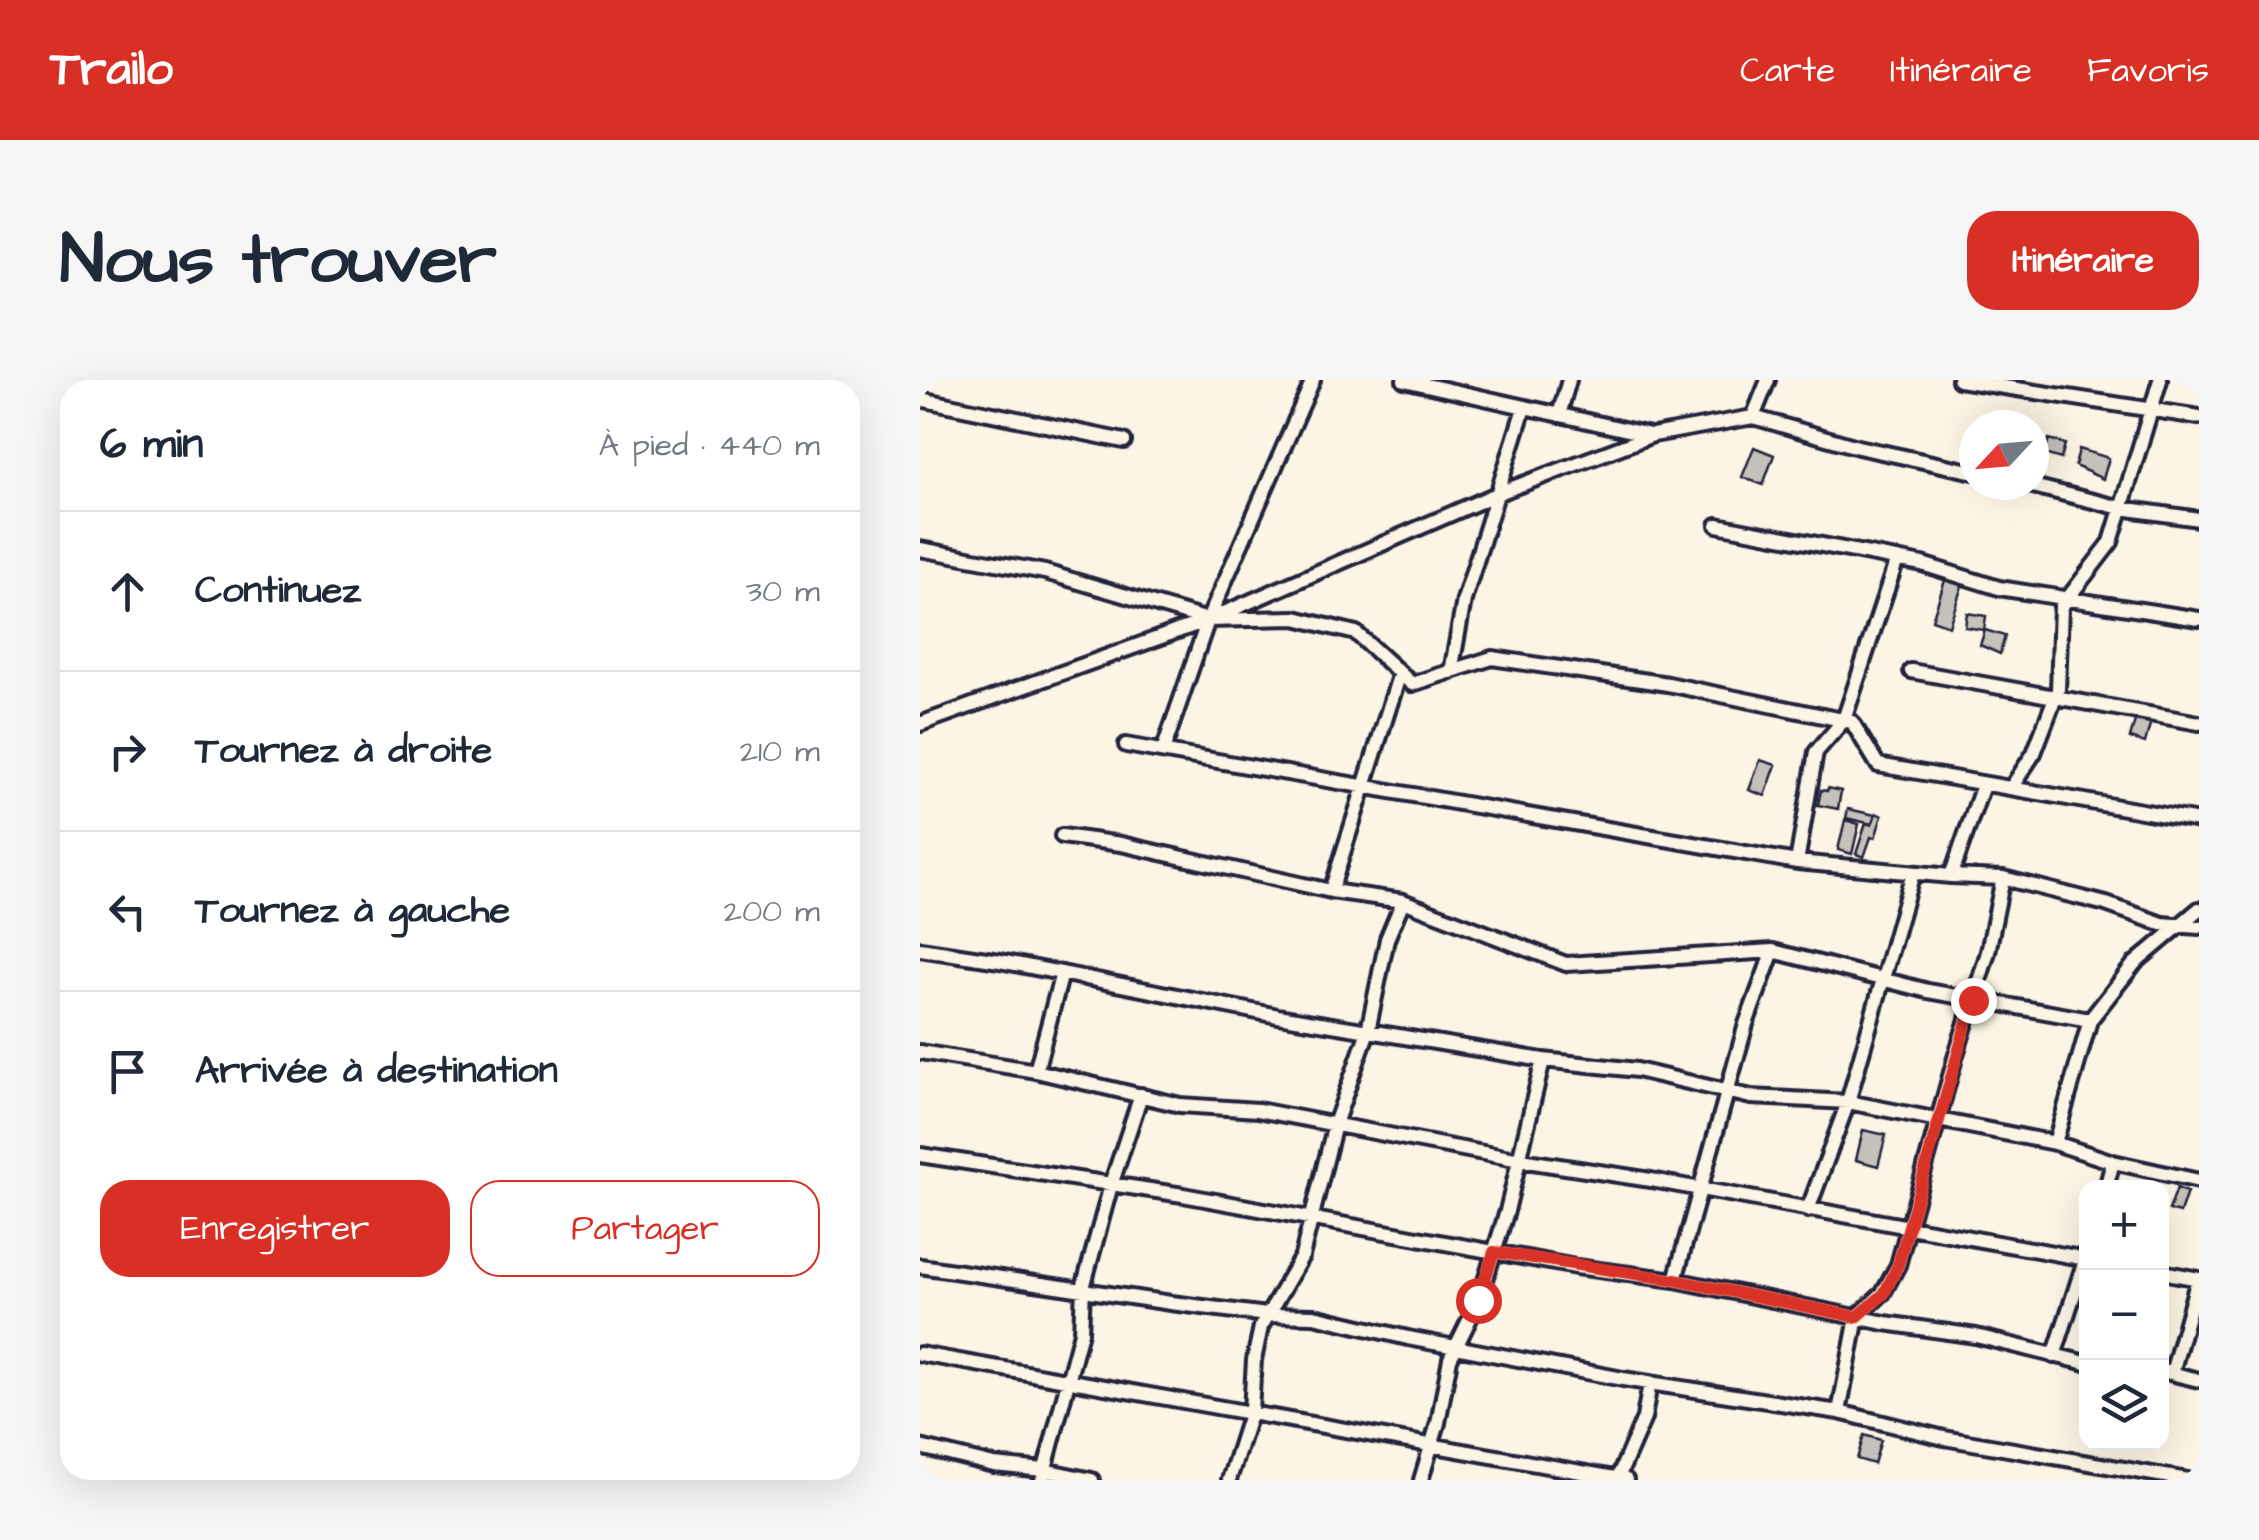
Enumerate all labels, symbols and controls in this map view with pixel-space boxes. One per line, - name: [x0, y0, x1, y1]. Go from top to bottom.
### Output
- text: Trailo: [50, 37, 173, 103]
- text: Carte: [1740, 46, 1835, 95]
- text: Itinéraire: [1890, 46, 2032, 95]
- text: Favoris: [2087, 46, 2209, 95]
- button: Itinéraire: [1967, 211, 2199, 310]
- text: Nous trouver: [60, 212, 497, 309]
- north arrow: [1959, 410, 2049, 500]
- text: 6 min: [100, 416, 203, 474]
- text: À pied · 440 m: [599, 423, 820, 468]
- icon: ahead: [100, 564, 155, 619]
- text: Continuez: [195, 565, 361, 617]
- text: 30 m: [746, 569, 820, 614]
- icon: right: [100, 724, 155, 779]
- text: Tournez à droite: [195, 725, 492, 777]
- text: 210 m: [740, 729, 820, 774]
- icon: left: [100, 884, 155, 939]
- text: Tournez à gauche: [195, 885, 510, 937]
- text: 200 m: [724, 889, 820, 934]
- route end: [1951, 978, 1997, 1024]
- icon: arrive: [100, 1044, 155, 1099]
- text: Arrivée à destination: [195, 1045, 558, 1097]
- button: Enregistrer: [100, 1180, 450, 1277]
- button: Partager: [470, 1180, 820, 1277]
- map controls: [2079, 1180, 2169, 1450]
- button: +: [2079, 1180, 2169, 1270]
- button: −: [2079, 1270, 2169, 1360]
- route start: [1456, 1278, 1502, 1324]
- button: layers: [2079, 1360, 2169, 1450]

